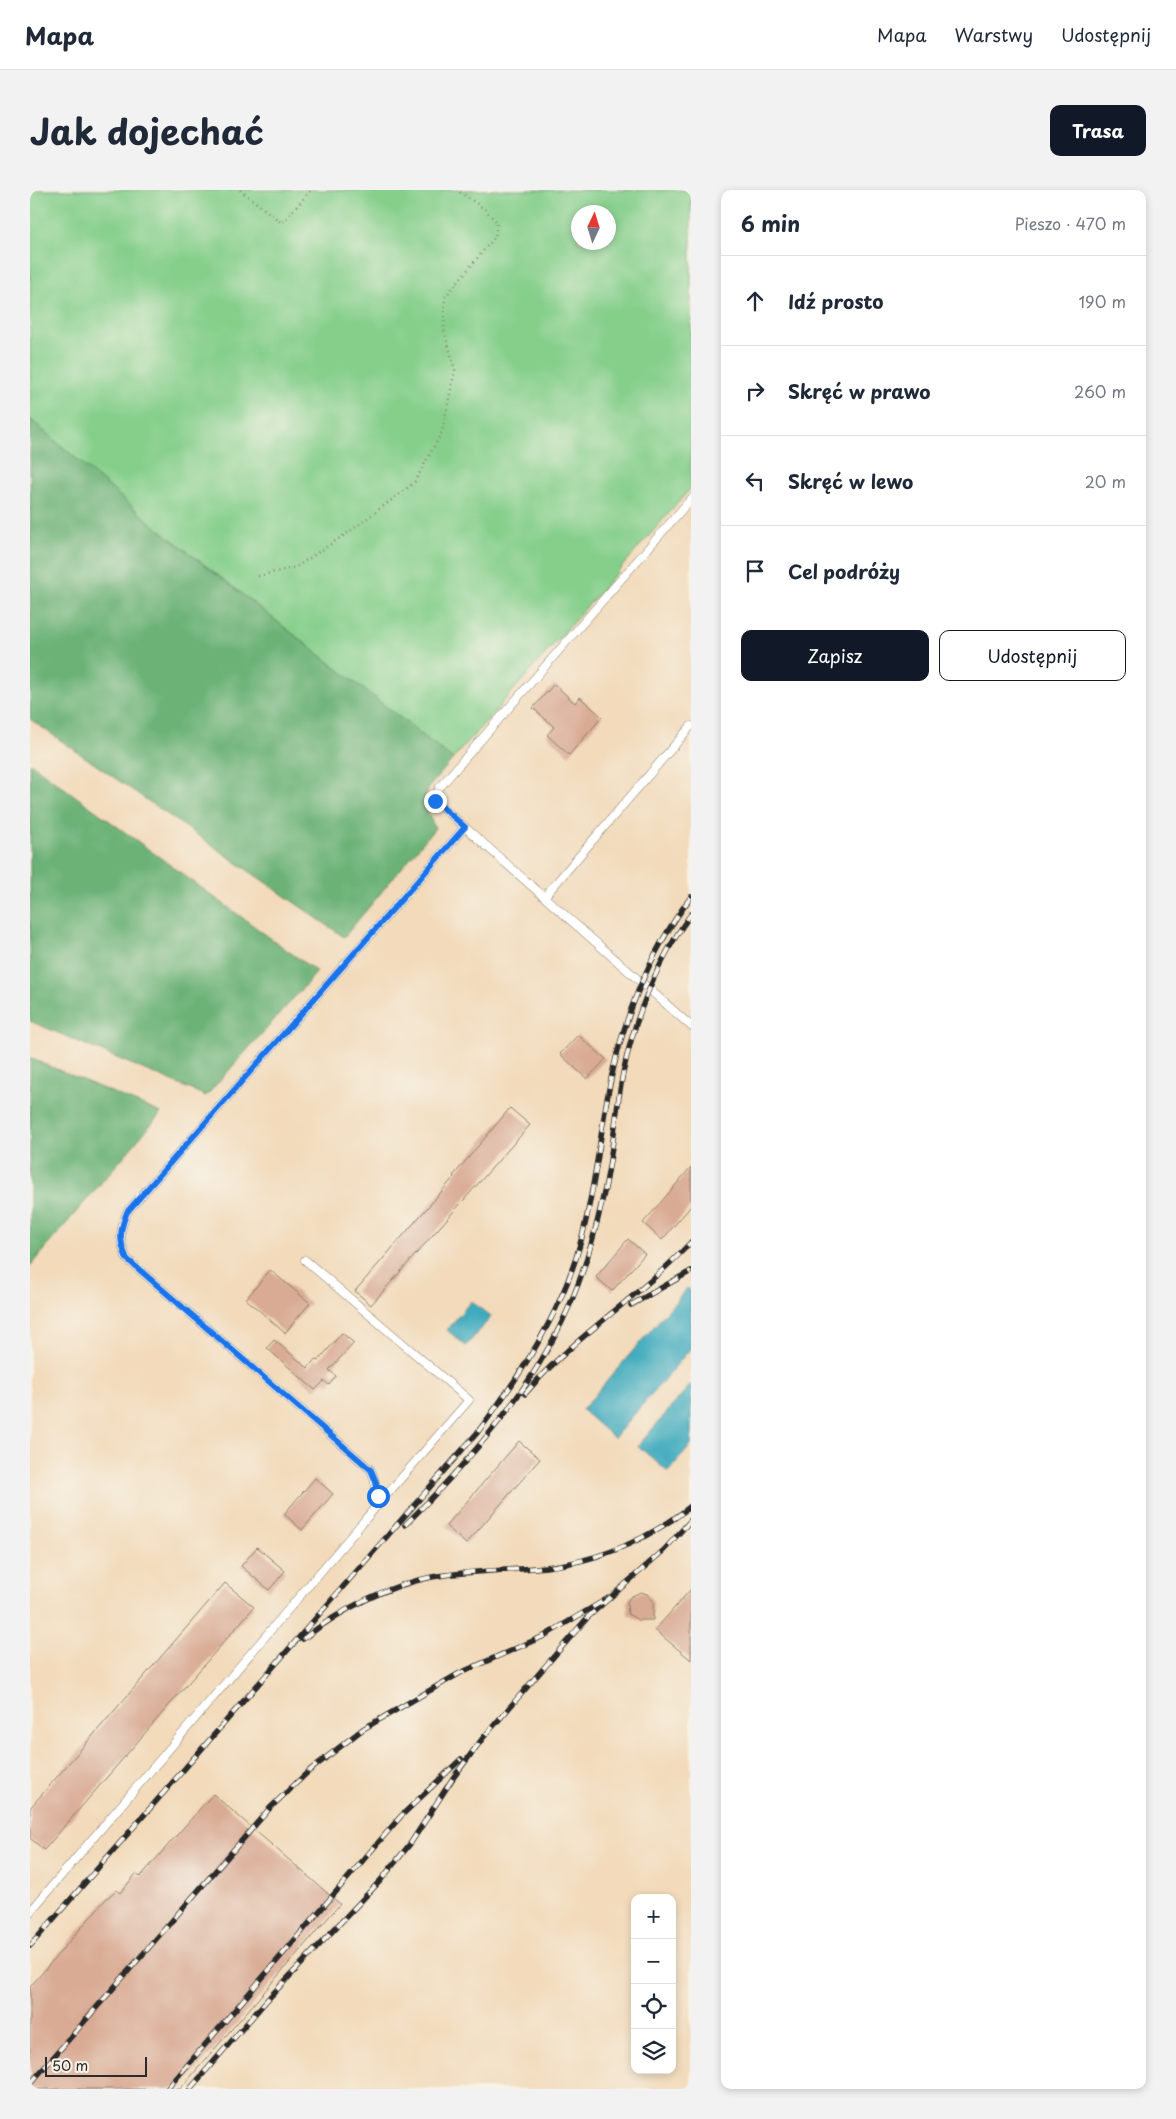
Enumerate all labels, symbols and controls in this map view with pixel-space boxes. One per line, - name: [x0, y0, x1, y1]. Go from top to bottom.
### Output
- text: Mapa: [25, 17, 94, 53]
- text: Mapa: [877, 21, 927, 48]
- text: Warstwy: [955, 21, 1033, 48]
- text: Udostępnij: [1061, 21, 1151, 48]
- text: Jak dojechać: [30, 104, 264, 157]
- button: Trasa: [1050, 105, 1146, 156]
- north arrow: [571, 205, 616, 250]
- text: 6 min: [741, 207, 800, 239]
- text: Pieszo · 470 m: [1015, 211, 1126, 235]
- icon: ahead: [741, 287, 769, 315]
- text: Idź prosto: [788, 287, 884, 315]
- text: 190 m: [1078, 289, 1126, 313]
- icon: right: [741, 377, 769, 405]
- text: Skręć w prawo: [788, 377, 931, 405]
- text: 260 m: [1074, 379, 1126, 403]
- icon: left: [741, 467, 769, 495]
- text: Skręć w lewo: [788, 467, 913, 495]
- text: 20 m: [1085, 469, 1126, 493]
- icon: arrive: [741, 557, 769, 585]
- text: Cel podróży: [788, 557, 900, 585]
- button: Zapisz: [741, 630, 929, 681]
- button: Udostępnij: [939, 630, 1126, 681]
- route end: [424, 790, 447, 813]
- route start: [367, 1485, 390, 1508]
- map controls: [631, 1894, 676, 2074]
- button: +: [631, 1894, 676, 1939]
- button: −: [631, 1939, 676, 1984]
- button: locate: [631, 1984, 676, 2029]
- button: layers: [631, 2029, 676, 2074]
- scale bar: [45, 2054, 148, 2077]
- text: 50 m: [52, 2055, 88, 2076]

